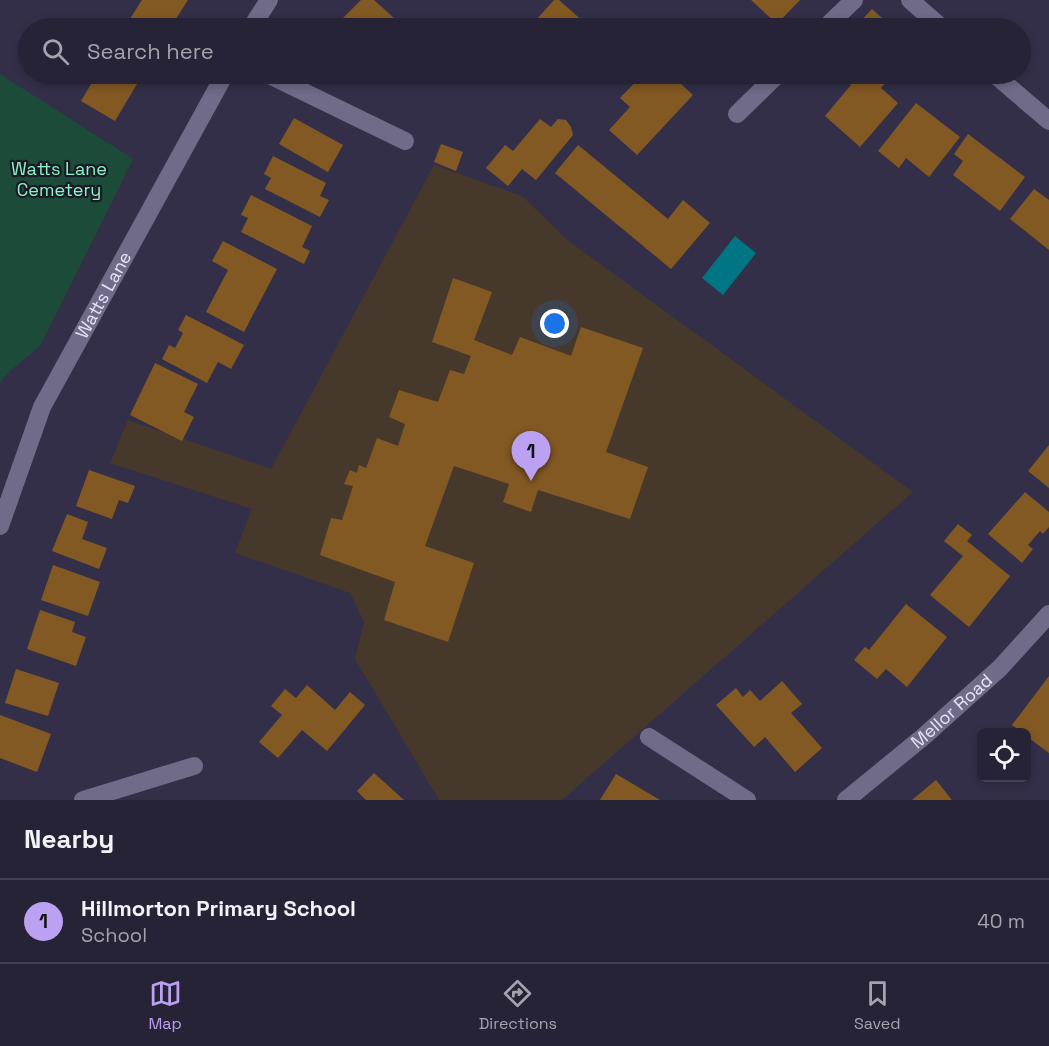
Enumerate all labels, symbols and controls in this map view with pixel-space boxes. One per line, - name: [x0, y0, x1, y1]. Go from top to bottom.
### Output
- search box: [18, 18, 1031, 84]
- icon: search: [39, 35, 72, 68]
- text: Search here: [87, 37, 214, 65]
- park label: Watts Lane Cemetery: [11, 157, 107, 201]
- street label: Watts Lane: [70, 247, 136, 342]
- your location: [540, 309, 569, 338]
- pin: 1: [512, 432, 550, 481]
- street label: Mellor Road: [906, 668, 997, 753]
- map controls: [977, 728, 1031, 782]
- button: locate: [977, 728, 1031, 782]
- text: Nearby: [24, 822, 114, 856]
- text: Hillmorton Primary School: [81, 894, 356, 922]
- text: 1: [39, 908, 48, 934]
- text: 40 m: [977, 908, 1025, 934]
- text: School: [81, 922, 147, 948]
- tab: Map: [148, 977, 182, 1034]
- tab: Directions: [479, 977, 557, 1034]
- tab: Saved: [854, 977, 901, 1034]

